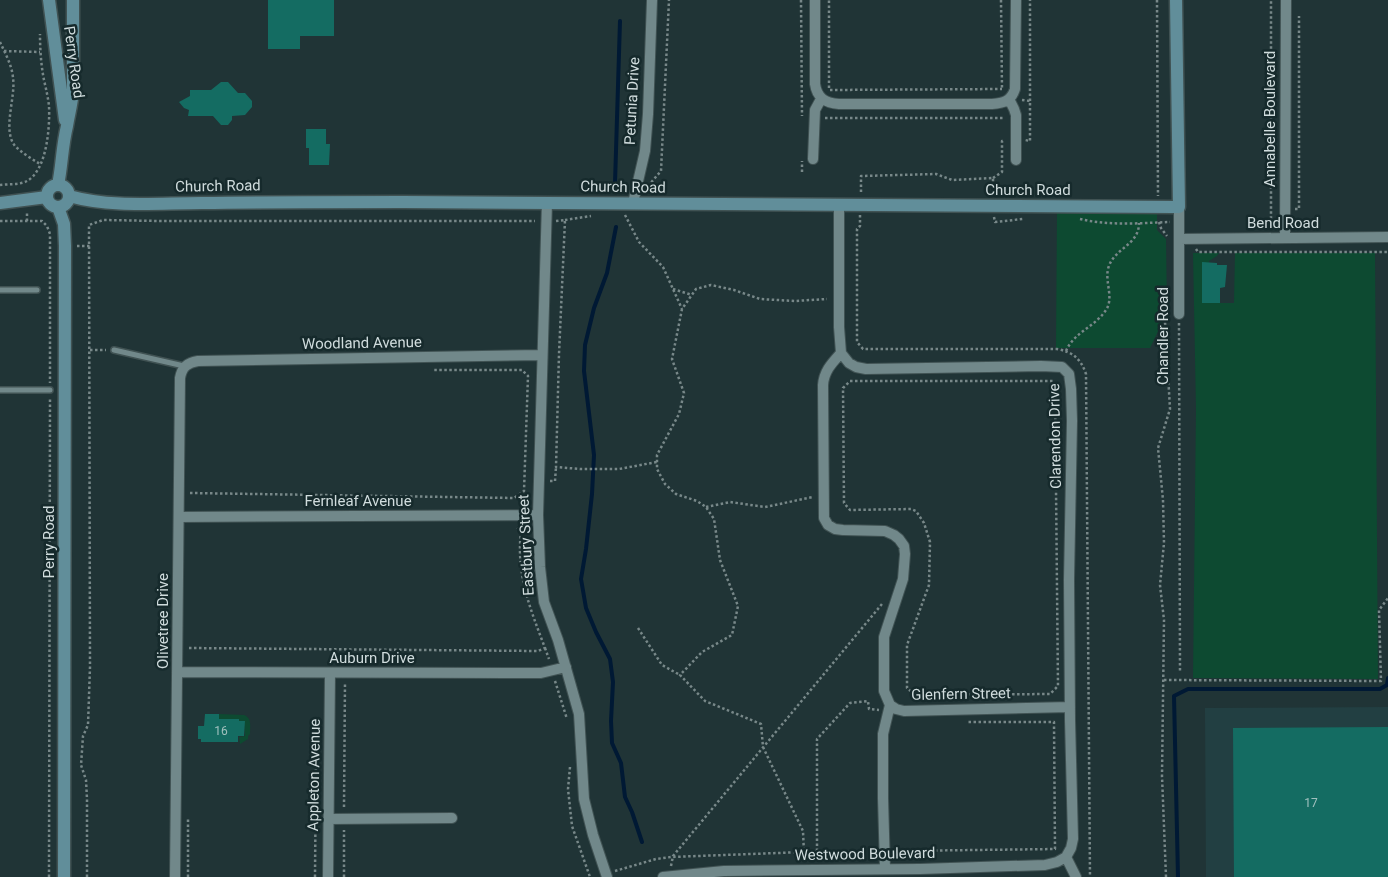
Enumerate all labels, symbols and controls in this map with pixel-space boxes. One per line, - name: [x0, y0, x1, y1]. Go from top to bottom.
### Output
- street label: Perry Road: [60, 25, 88, 99]
- street label: Annabelle Boulevard: [1261, 51, 1279, 187]
- street label: Petunia Drive: [621, 57, 643, 145]
- street label: Church Road: [175, 176, 261, 196]
- street label: Church Road: [580, 177, 666, 197]
- street label: Church Road: [985, 181, 1071, 199]
- street label: Bend Road: [1247, 214, 1319, 232]
- street label: Chandler Road: [1154, 287, 1172, 385]
- street label: Woodland Avenue: [302, 333, 422, 353]
- street label: Clarendon Drive: [1045, 383, 1065, 489]
- street label: Fernleaf Avenue: [304, 492, 412, 510]
- street label: Eastbury Street: [514, 494, 538, 596]
- street label: Perry Road: [40, 506, 58, 578]
- street label: Olivetree Drive: [154, 573, 172, 669]
- street label: Auburn Drive: [329, 649, 415, 667]
- street label: Glenfern Street: [911, 684, 1011, 704]
- street label: Appleton Avenue: [304, 719, 324, 831]
- house number: 16: [214, 724, 228, 738]
- house number: 17: [1304, 796, 1318, 810]
- street label: Westwood Boulevard: [795, 844, 935, 864]

